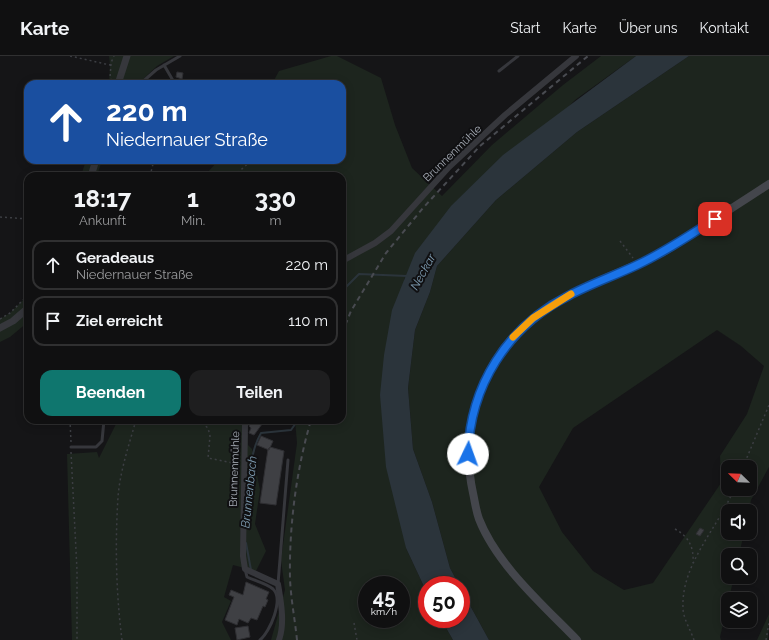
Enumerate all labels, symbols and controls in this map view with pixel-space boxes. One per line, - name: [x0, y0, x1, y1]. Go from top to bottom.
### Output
- text: Karte: [20, 17, 69, 39]
- text: Start: [510, 20, 540, 36]
- text: Karte: [562, 20, 597, 36]
- text: Über uns: [619, 20, 678, 36]
- text: Kontakt: [700, 20, 749, 36]
- text: 220 m: [106, 95, 188, 128]
- icon: ahead: [40, 96, 92, 148]
- street label: Brunnenmühle: [421, 122, 485, 184]
- text: Niedernauer Straße: [106, 129, 268, 150]
- text: 18:17: [74, 184, 131, 213]
- text: 1: [187, 184, 199, 213]
- text: 330: [255, 184, 296, 213]
- pin: [698, 202, 732, 236]
- icon: arrive: [704, 208, 726, 230]
- text: Ankunft: [79, 213, 126, 228]
- text: Min.: [181, 213, 205, 228]
- text: m: [270, 213, 282, 228]
- text: Geradeaus: [76, 249, 154, 267]
- water label: Neckar: [407, 251, 439, 293]
- icon: ahead: [42, 254, 64, 276]
- text: 220 m: [286, 256, 328, 274]
- text: Niedernauer Straße: [76, 267, 193, 282]
- icon: arrive: [42, 310, 64, 332]
- text: Ziel erreicht: [76, 312, 163, 330]
- text: 110 m: [288, 312, 328, 330]
- button: Beenden: [40, 370, 181, 416]
- button: Teilen: [189, 370, 330, 416]
- street label: Brunnenmühle: [227, 430, 242, 507]
- position arrow: [447, 433, 489, 475]
- water label: Brunnenbach: [238, 455, 260, 529]
- north arrow: [721, 460, 757, 496]
- map controls: [721, 460, 757, 628]
- button: sound: [721, 504, 757, 540]
- button: search: [721, 548, 757, 584]
- speed limit sign: 50: [418, 576, 470, 628]
- text: 45: [373, 585, 395, 609]
- button: layers: [721, 592, 757, 628]
- text: km/h: [371, 606, 397, 617]

